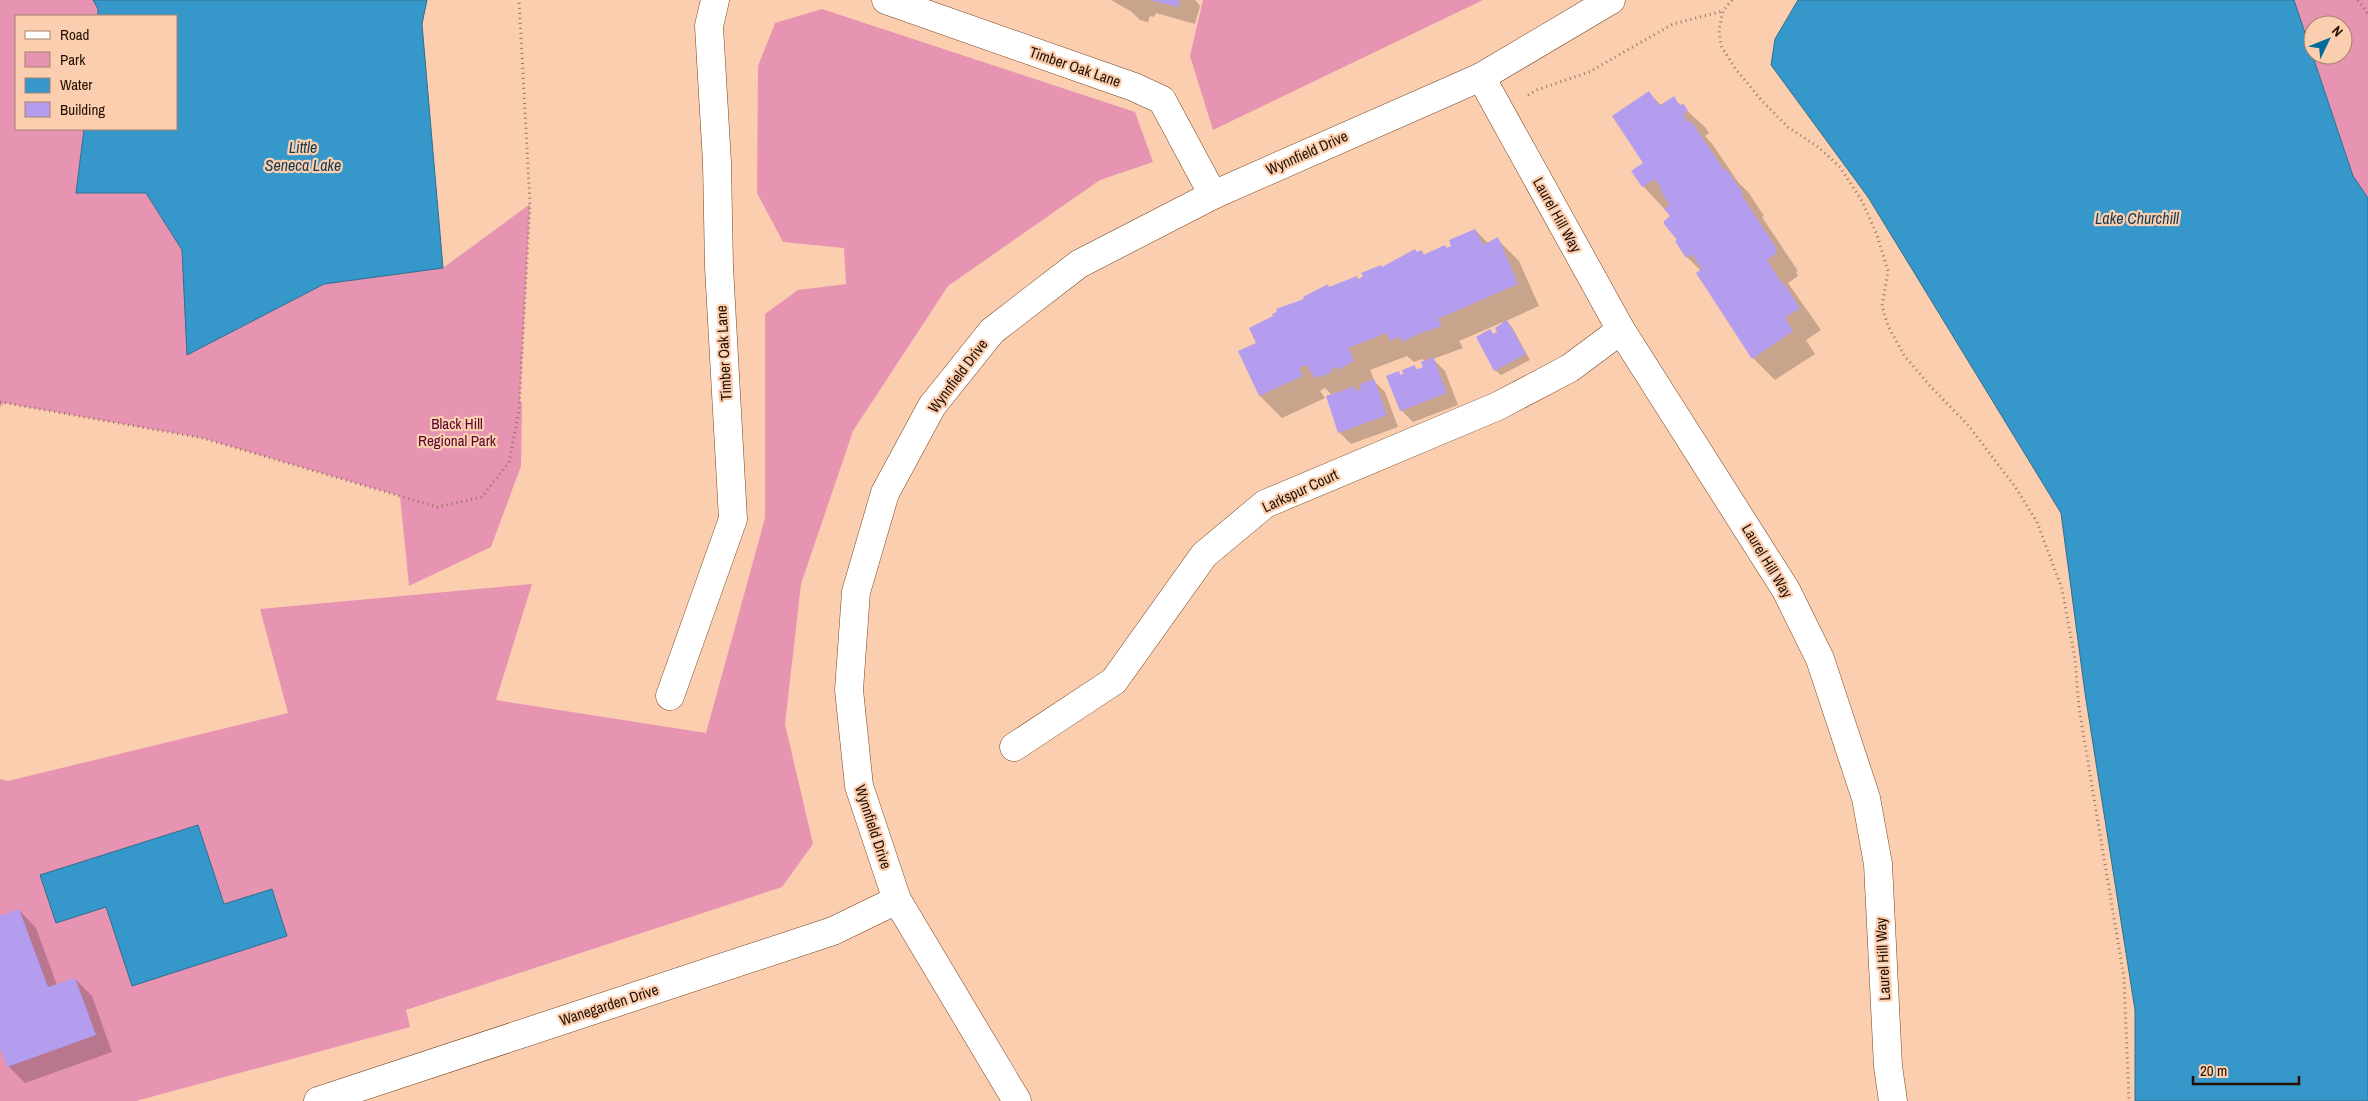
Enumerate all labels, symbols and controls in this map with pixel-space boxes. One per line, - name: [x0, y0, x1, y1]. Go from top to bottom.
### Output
- legend: [15, 15, 178, 130]
- north arrow: [2303, 15, 2353, 65]
- text: N: [2328, 22, 2347, 40]
- text: Road: [60, 24, 89, 45]
- street label: Timber Oak Lane: [1027, 41, 1124, 92]
- text: Park: [60, 49, 86, 70]
- text: Water: [60, 74, 92, 95]
- text: Building: [60, 99, 105, 120]
- street label: Wynnfield Drive: [1263, 125, 1351, 180]
- water label: Little Seneca Lake: [265, 136, 341, 176]
- street label: Laurel Hill Way: [1528, 173, 1587, 257]
- water label: Lake Churchill: [2095, 207, 2180, 229]
- street label: Timber Oak Lane: [711, 305, 736, 401]
- street label: Wynnfield Drive: [923, 334, 992, 417]
- park label: Black Hill Regional Park: [418, 413, 497, 451]
- street label: Larkspur Court: [1258, 464, 1342, 517]
- street label: Laurel Hill Way: [1737, 520, 1798, 602]
- street label: Wynnfield Drive: [850, 782, 897, 872]
- street label: Laurel Hill Way: [1870, 916, 1895, 1001]
- street label: Wanegarden Drive: [557, 979, 661, 1030]
- scale bar: [2193, 1054, 2299, 1086]
- text: 20 m: [2200, 1060, 2227, 1081]

